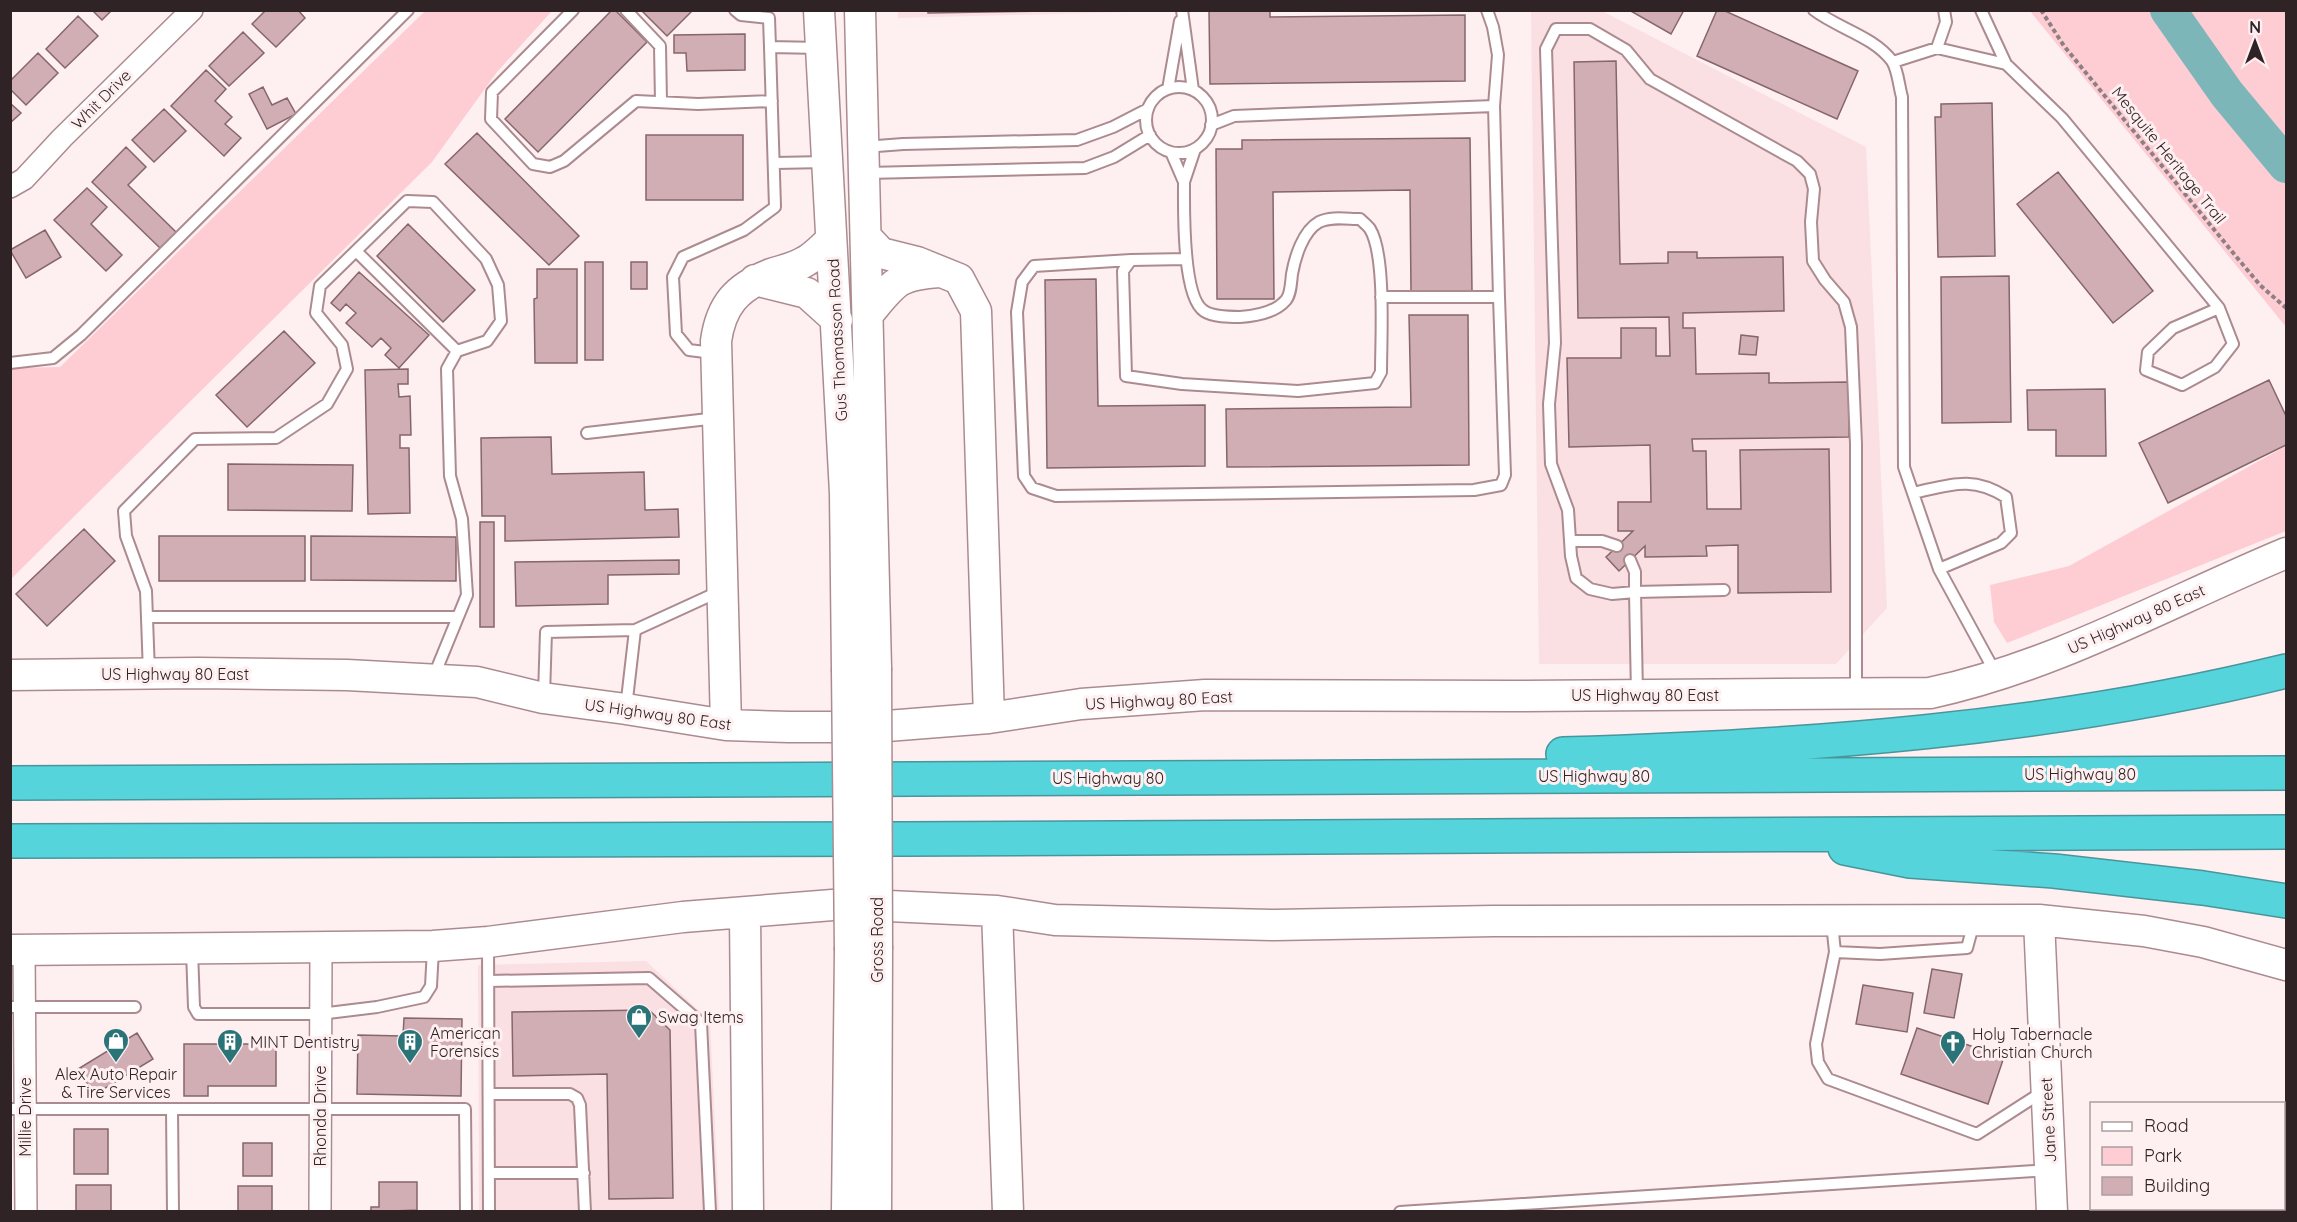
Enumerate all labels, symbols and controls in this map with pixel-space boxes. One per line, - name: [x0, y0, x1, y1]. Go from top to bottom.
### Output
- north arrow: [2225, 12, 2285, 72]
- text: N: [2249, 17, 2261, 37]
- street label: Whit Drive: [67, 65, 135, 133]
- street label: Mesquite Heritage Trail: [2108, 82, 2230, 228]
- street label: Gus Thomasson Road: [823, 258, 851, 422]
- street label: US Highway 80 East: [2064, 580, 2208, 658]
- street label: US Highway 80 East: [101, 664, 249, 684]
- street label: US Highway 80 East: [1571, 685, 1719, 705]
- street label: US Highway 80 East: [1085, 686, 1233, 714]
- street label: US Highway 80 East: [583, 694, 733, 734]
- street label: US Highway 80: [2024, 764, 2136, 784]
- street label: US Highway 80: [1538, 766, 1650, 786]
- street label: US Highway 80: [1052, 768, 1164, 788]
- street label: Gross Road: [867, 897, 887, 983]
- shop icon: Swag Items: [624, 1002, 654, 1040]
- place label: Swag Items: [658, 1007, 744, 1027]
- place label: American Forensics: [430, 1023, 501, 1061]
- place label: Holy Tabernacle Christian Church: [1972, 1024, 2093, 1062]
- shop icon: Alex Auto Repair & Tire Services: [101, 1026, 131, 1064]
- building icon: MINT Dentistry: [215, 1027, 245, 1065]
- building icon: American Forensics: [395, 1027, 425, 1065]
- church icon: Holy Tabernacle Christian Church: [1938, 1028, 1968, 1066]
- place label: MINT Dentistry: [250, 1032, 360, 1052]
- place label: Alex Auto Repair & Tire Services: [55, 1064, 177, 1102]
- street label: Rhonda Drive: [310, 1066, 330, 1167]
- street label: Millie Drive: [15, 1077, 35, 1157]
- street label: Jane Street: [2036, 1077, 2060, 1163]
- legend: [2090, 1102, 2285, 1210]
- text: Road: [2144, 1114, 2189, 1137]
- text: Park: [2144, 1144, 2182, 1167]
- text: Building: [2144, 1174, 2210, 1197]

